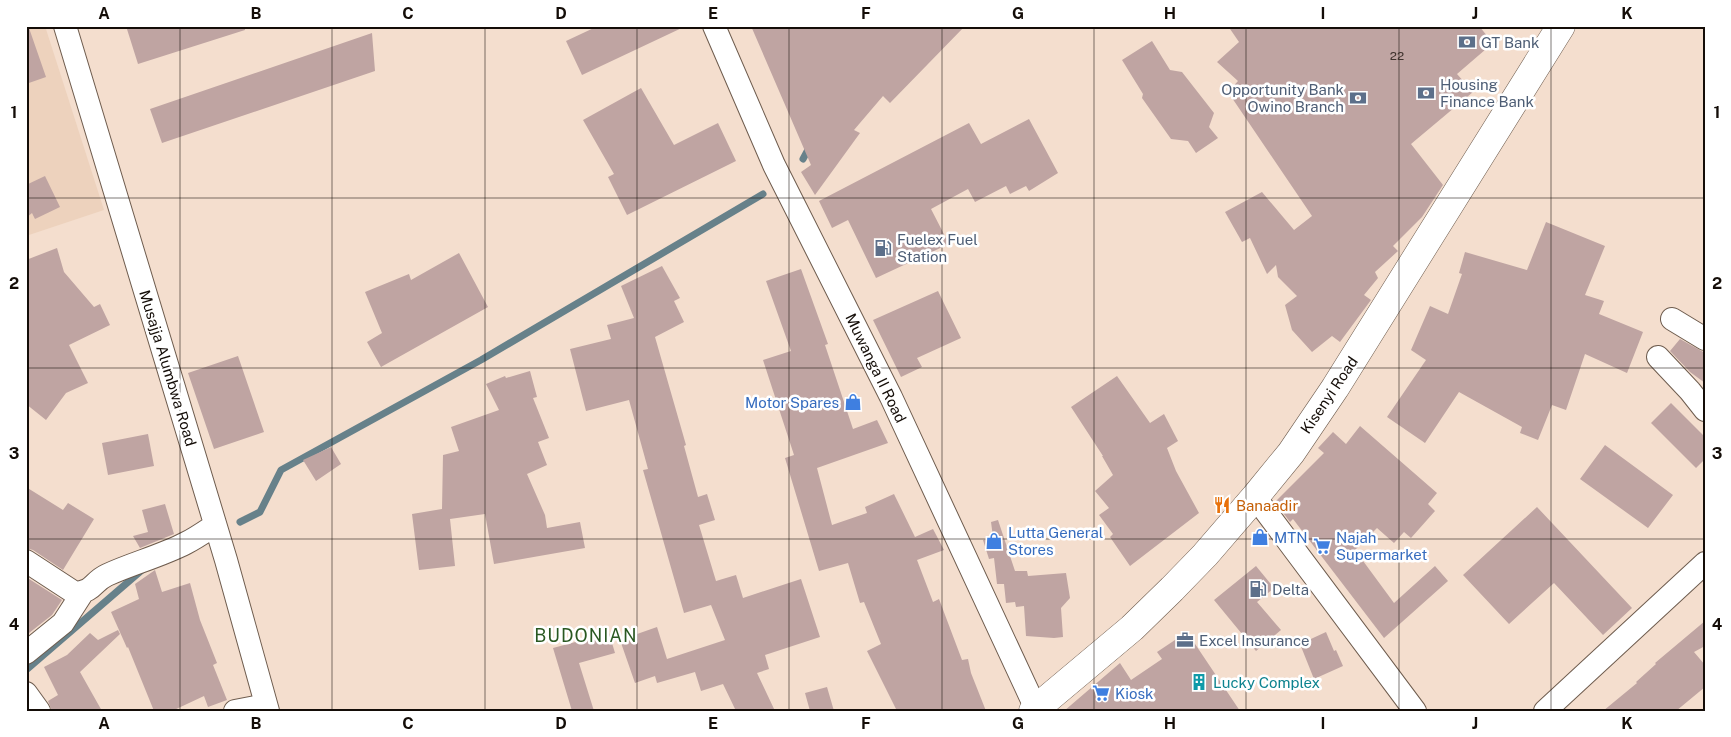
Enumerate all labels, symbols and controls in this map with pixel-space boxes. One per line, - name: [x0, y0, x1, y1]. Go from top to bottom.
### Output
- text: A: [98, 4, 110, 23]
- text: B: [251, 4, 262, 23]
- text: C: [402, 4, 414, 23]
- text: D: [555, 4, 567, 23]
- text: E: [708, 4, 718, 23]
- text: F: [861, 4, 871, 23]
- text: G: [1012, 4, 1024, 23]
- text: H: [1164, 4, 1176, 23]
- text: I: [1321, 4, 1325, 23]
- text: J: [1472, 4, 1478, 23]
- text: K: [1621, 4, 1633, 23]
- bank icon: GT Bank: [1457, 32, 1477, 52]
- place label: GT Bank: [1481, 34, 1539, 51]
- house number: 22: [1390, 49, 1404, 63]
- place label: Housing Finance Bank: [1440, 76, 1534, 110]
- place label: Opportunity Bank Owino Branch: [1221, 81, 1344, 115]
- bank icon: Housing Finance Bank: [1416, 83, 1436, 103]
- bank icon: Opportunity Bank Owino Branch: [1348, 88, 1368, 108]
- text: 1: [11, 103, 17, 122]
- text: 1: [1714, 103, 1720, 122]
- place label: Fuelex Fuel Station: [897, 231, 978, 265]
- fuel station icon: Fuelex Fuel Station: [873, 238, 893, 258]
- text: 2: [9, 274, 19, 293]
- text: 2: [1712, 274, 1722, 293]
- street label: Musajja Alumbwa Road: [136, 288, 200, 448]
- street label: Muwanga II Road: [842, 311, 910, 425]
- street label: Kisenyi Road: [1297, 353, 1361, 437]
- shop icon: Motor Spares: [843, 392, 863, 412]
- place label: Motor Spares: [745, 394, 839, 411]
- text: 3: [9, 444, 19, 463]
- text: 3: [1712, 444, 1722, 463]
- restaurant icon: Banaadir: [1212, 495, 1232, 515]
- place label: Banaadir: [1236, 497, 1298, 514]
- place label: Lutta General Stores: [1008, 524, 1103, 558]
- shop icon: MTN: [1250, 527, 1270, 547]
- place label: MTN: [1274, 529, 1308, 546]
- place label: Najah Supermarket: [1336, 529, 1427, 563]
- shop icon: Lutta General Stores: [984, 531, 1004, 551]
- supermarket icon: Najah Supermarket: [1312, 536, 1332, 556]
- fuel station icon: Delta: [1248, 579, 1268, 599]
- place label: Delta: [1272, 581, 1309, 598]
- text: 4: [9, 615, 20, 634]
- text: 4: [1712, 615, 1723, 634]
- district label: BUDONIAN: [534, 625, 638, 646]
- office icon: Excel Insurance: [1175, 630, 1195, 650]
- place label: Excel Insurance: [1199, 632, 1310, 649]
- building icon: Lucky Complex: [1189, 672, 1209, 692]
- place label: Lucky Complex: [1213, 674, 1320, 691]
- supermarket icon: Kiosk: [1091, 683, 1111, 703]
- place label: Kiosk: [1115, 685, 1153, 702]
- text: A: [98, 714, 110, 733]
- text: B: [251, 714, 262, 733]
- text: C: [402, 714, 414, 733]
- text: D: [555, 714, 567, 733]
- text: E: [708, 714, 718, 733]
- text: F: [861, 714, 871, 733]
- text: G: [1012, 714, 1024, 733]
- text: H: [1164, 714, 1176, 733]
- text: I: [1321, 714, 1325, 733]
- text: J: [1472, 714, 1478, 733]
- text: K: [1621, 714, 1633, 733]

